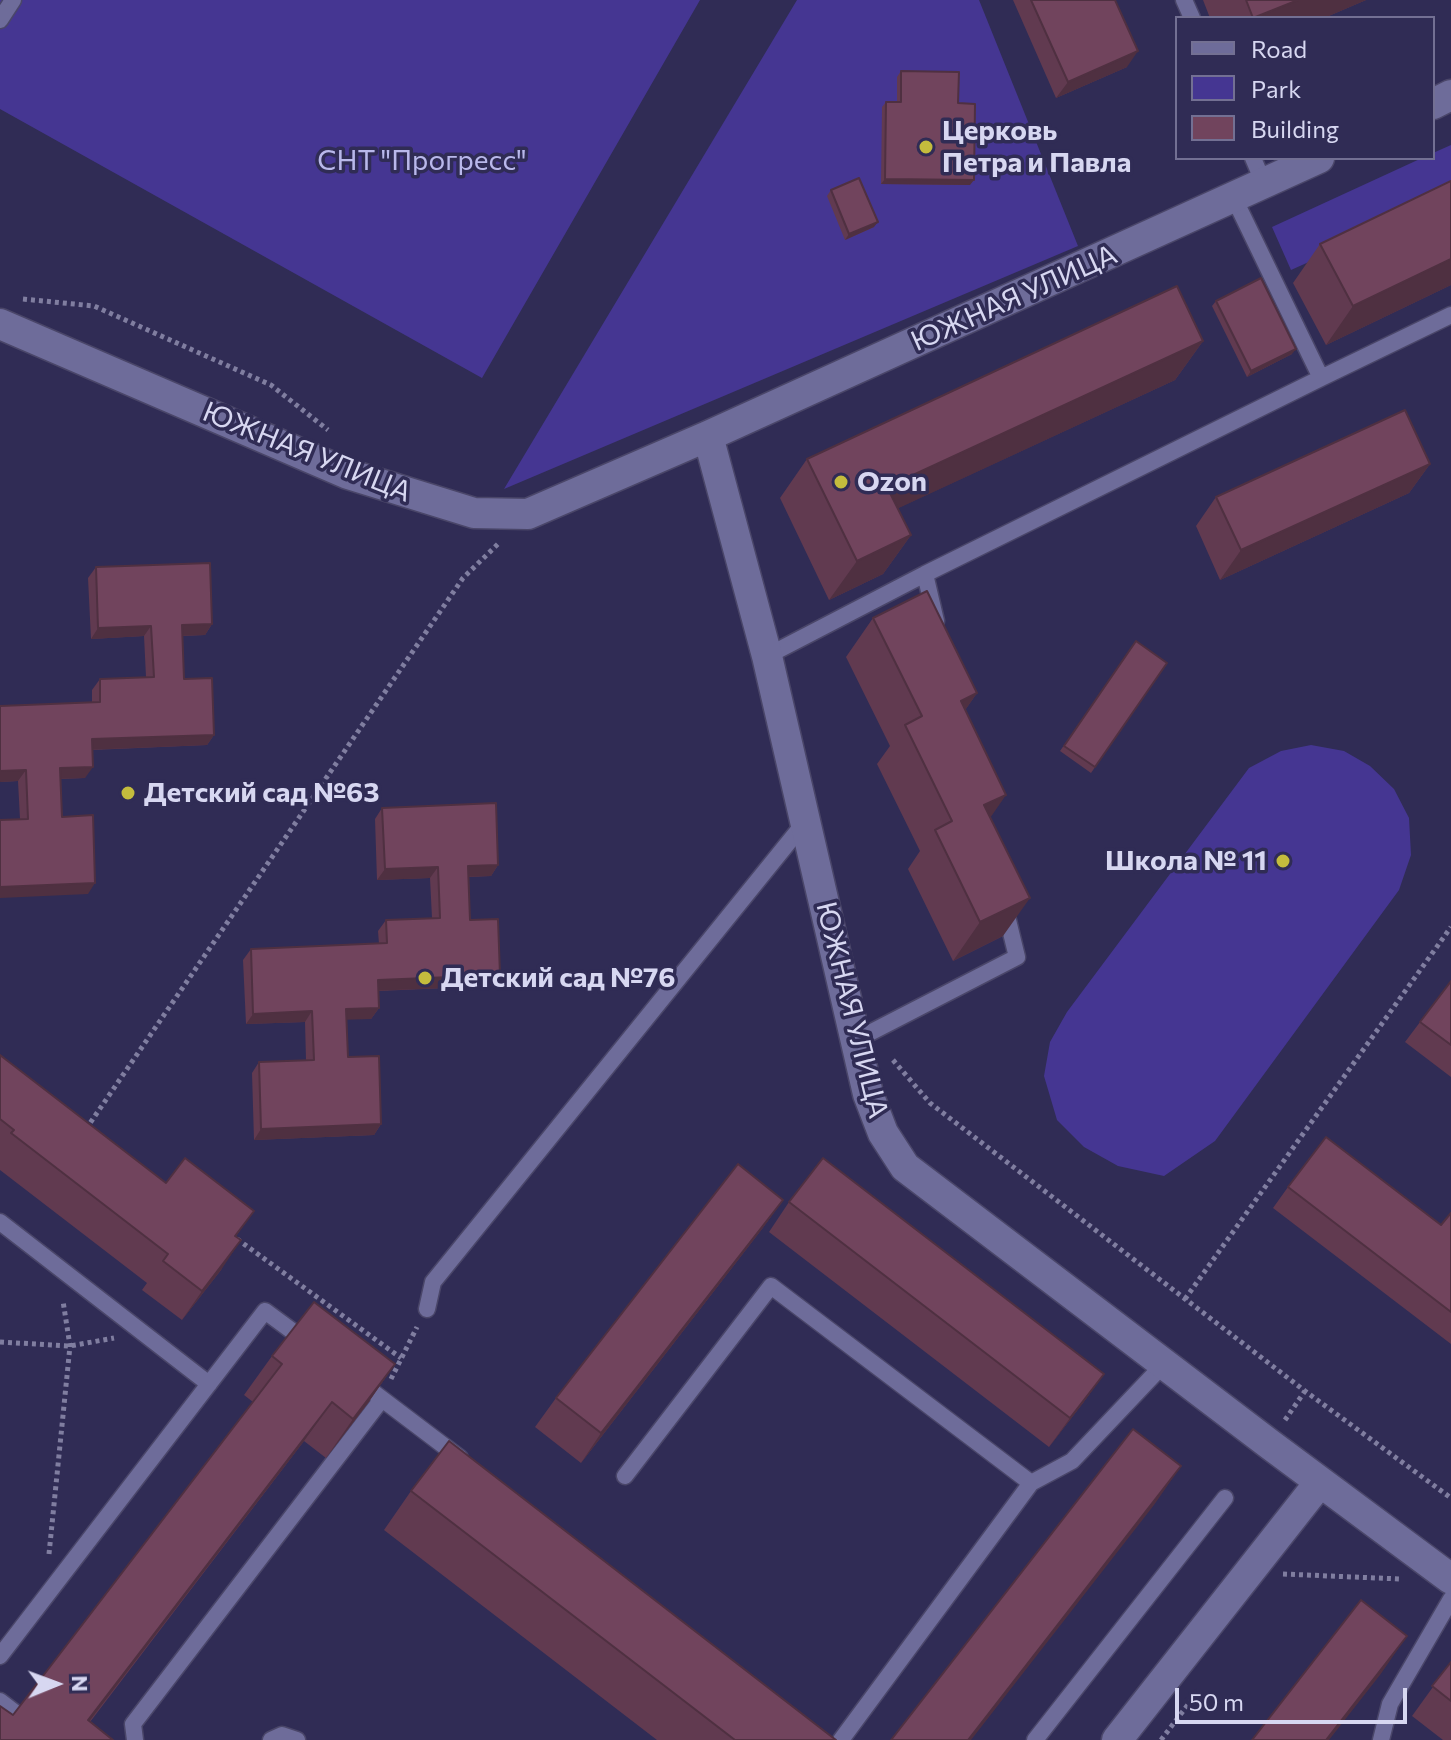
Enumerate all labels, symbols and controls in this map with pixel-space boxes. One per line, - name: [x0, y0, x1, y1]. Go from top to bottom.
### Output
- legend: [1175, 16, 1435, 160]
- text: Road: [1251, 34, 1307, 63]
- text: Park: [1251, 74, 1301, 103]
- place label: Церковь Петра и Павла: [942, 114, 1131, 180]
- text: Building: [1251, 114, 1339, 143]
- marker: Церковь Петра и Павла: [917, 138, 935, 156]
- park label: СНТ "Прогресс": [317, 144, 527, 178]
- street label: ЮЖНАЯ УЛИЦА: [906, 238, 1122, 358]
- street label: ЮЖНАЯ УЛИЦА: [198, 395, 416, 509]
- place label: Ozon: [857, 465, 927, 499]
- marker: Ozon: [832, 473, 850, 491]
- place label: Детский сад №63: [144, 776, 380, 810]
- marker: Детский сад №63: [119, 784, 137, 802]
- place label: Школа № 11: [1105, 844, 1267, 878]
- marker: Школа № 11: [1274, 852, 1292, 870]
- street label: ЮЖНАЯ УЛИЦА: [809, 898, 895, 1122]
- place label: Детский сад №76: [441, 961, 676, 995]
- marker: Детский сад №76: [416, 969, 434, 987]
- north arrow: [16, 1644, 96, 1724]
- scale bar: [1179, 1672, 1411, 1722]
- text: N: [67, 1675, 94, 1692]
- text: 50 m: [1189, 1687, 1244, 1716]

